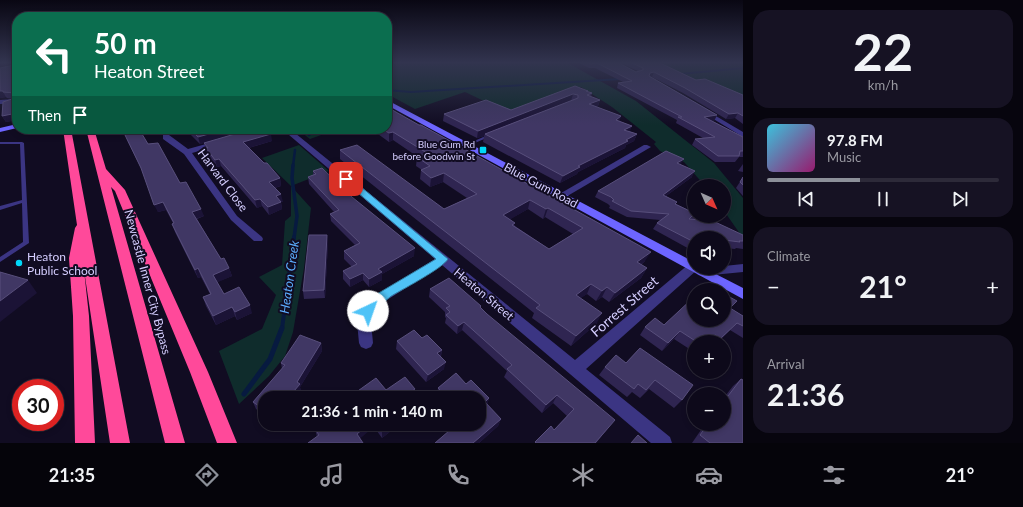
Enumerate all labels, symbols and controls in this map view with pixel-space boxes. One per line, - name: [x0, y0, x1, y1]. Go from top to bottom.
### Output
- text: 22: [853, 20, 913, 82]
- text: 50 m: [94, 26, 157, 60]
- icon: left: [28, 28, 80, 80]
- text: Heaton Street: [94, 60, 204, 82]
- text: km/h: [868, 77, 898, 93]
- icon: arrive: [69, 104, 91, 126]
- text: Then: [28, 106, 61, 124]
- text: 97.8 FM: [827, 131, 883, 149]
- place label: Blue Gum Rd before Goodwin St: [393, 138, 475, 162]
- marker: Blue Gum Rd before Goodwin St: [478, 145, 488, 155]
- street label: Harvard Close: [195, 146, 251, 214]
- text: Music: [827, 149, 861, 165]
- street label: Blue Gum Road: [502, 159, 580, 211]
- pin: [329, 162, 363, 196]
- icon: arrive: [335, 168, 357, 190]
- north arrow: [687, 179, 731, 223]
- map controls: [687, 179, 731, 431]
- icon: previous: [795, 188, 817, 210]
- icon: pause: [872, 188, 894, 210]
- icon: next: [949, 188, 971, 210]
- street label: Newcastle Inner City Bypass: [121, 208, 175, 356]
- button: sound: [687, 231, 731, 275]
- water label: Heaton Creek: [276, 238, 302, 315]
- text: Climate: [767, 248, 810, 264]
- place label: Heaton Public School: [27, 249, 97, 278]
- marker: Heaton Public School: [14, 258, 24, 268]
- street label: Heaton Street: [451, 265, 518, 324]
- text: 21°: [859, 268, 907, 304]
- street label: Forrest Street: [587, 272, 661, 340]
- text: −: [767, 273, 780, 300]
- text: +: [986, 273, 999, 300]
- button: search: [687, 283, 731, 327]
- position arrow: [347, 290, 389, 332]
- button: +: [687, 335, 731, 379]
- text: Arrival: [767, 356, 804, 372]
- text: 21:36: [767, 376, 844, 412]
- speed limit sign: 30: [12, 379, 64, 431]
- button: −: [687, 387, 731, 431]
- text: 21:36 · 1 min · 140 m: [302, 402, 442, 420]
- icon: directions: [193, 461, 221, 489]
- icon: music: [318, 461, 346, 489]
- icon: phone: [444, 461, 472, 489]
- icon: climate: [569, 461, 597, 489]
- icon: car: [695, 461, 723, 489]
- icon: filters: [820, 461, 848, 489]
- text: 21:35: [49, 464, 95, 486]
- text: 21°: [946, 464, 974, 486]

